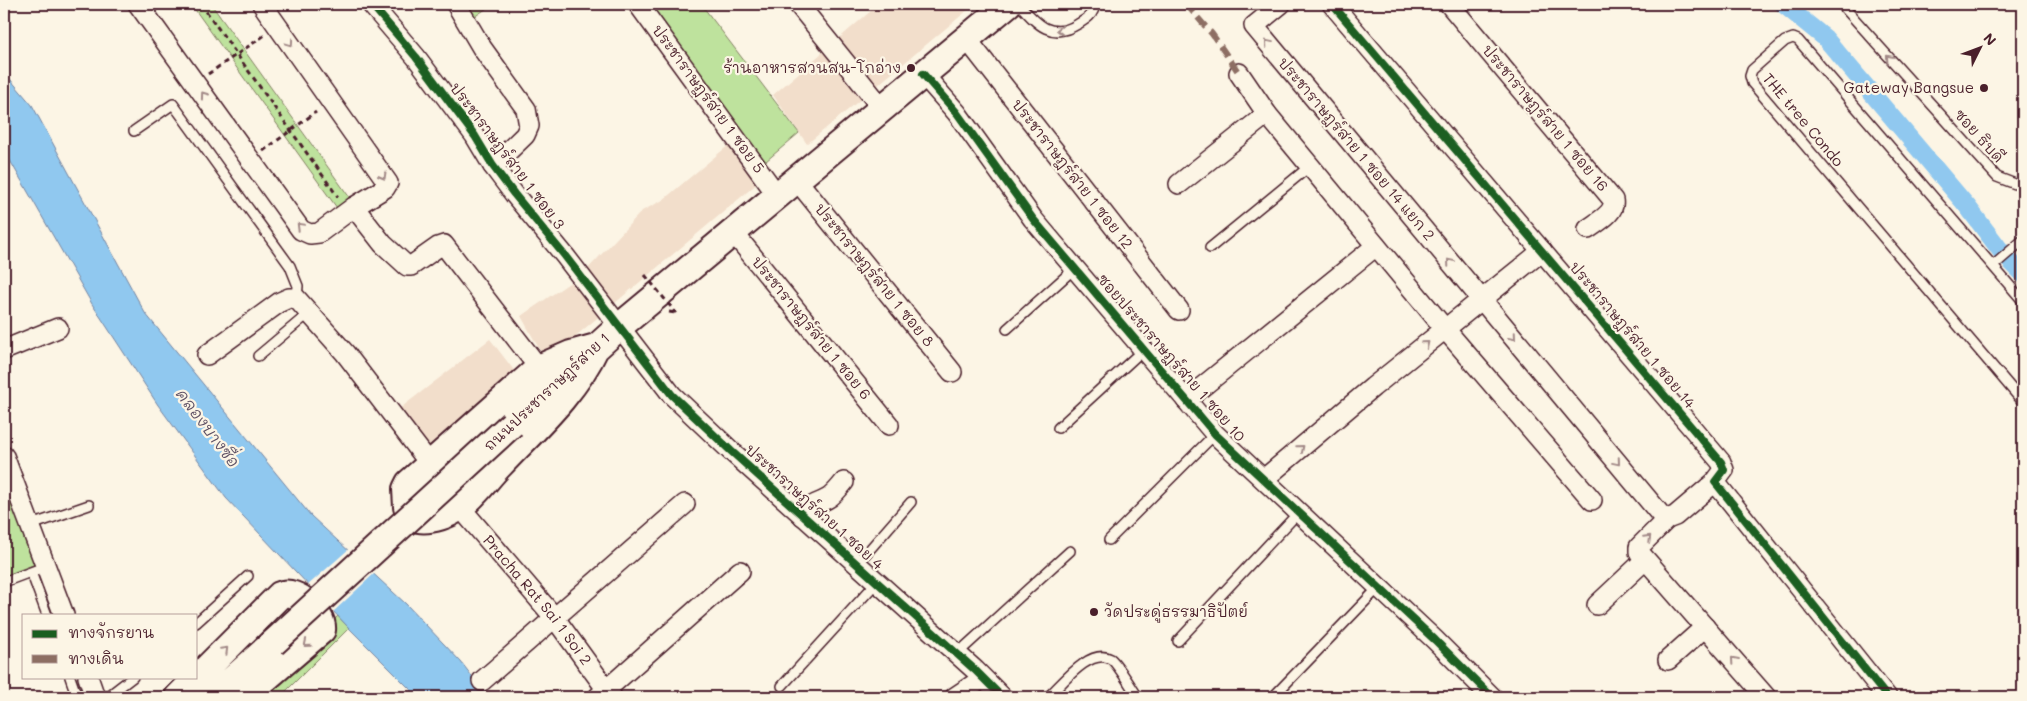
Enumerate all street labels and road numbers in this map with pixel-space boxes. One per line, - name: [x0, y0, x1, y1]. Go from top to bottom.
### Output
- street label: ประชาราษฎร์สาย 1 ซอย 5: [647, 20, 770, 177]
- street label: ประชาราษฎร์สาย 1 ซอย 16: [1478, 40, 1613, 196]
- street label: ประชาราษฎร์สาย 1 ซอย 14 แยก 2: [1273, 52, 1440, 245]
- street label: THE tree Condo: [1759, 68, 1849, 170]
- street label: ประชาราษฎร์สาย 1 ซอย 3: [445, 78, 570, 234]
- street label: ประชาราษฎร์สาย 1 ซอย 12: [1007, 94, 1138, 253]
- street label: ซอย ธิบดี: [1950, 104, 2009, 166]
- street label: ประชาราษฎร์สาย 1 ซอย 8: [810, 198, 939, 351]
- street label: ประชาราษฎร์สาย 1 ซอย 6: [747, 251, 876, 404]
- street label: ประชาราษฎร์สาย 1 ซอย 14: [1565, 257, 1700, 413]
- street label: ซอยประชาราษฎร์สาย 1 ซอย 10: [1093, 269, 1250, 446]
- street label: ถนนประชาราษฎร์สาย 1: [479, 328, 614, 456]
- street label: ประชาราษฎร์สาย 1 ซอย 4: [741, 439, 888, 575]
- street label: Pracha Rat Sai 1 Soi 2: [479, 530, 596, 669]

